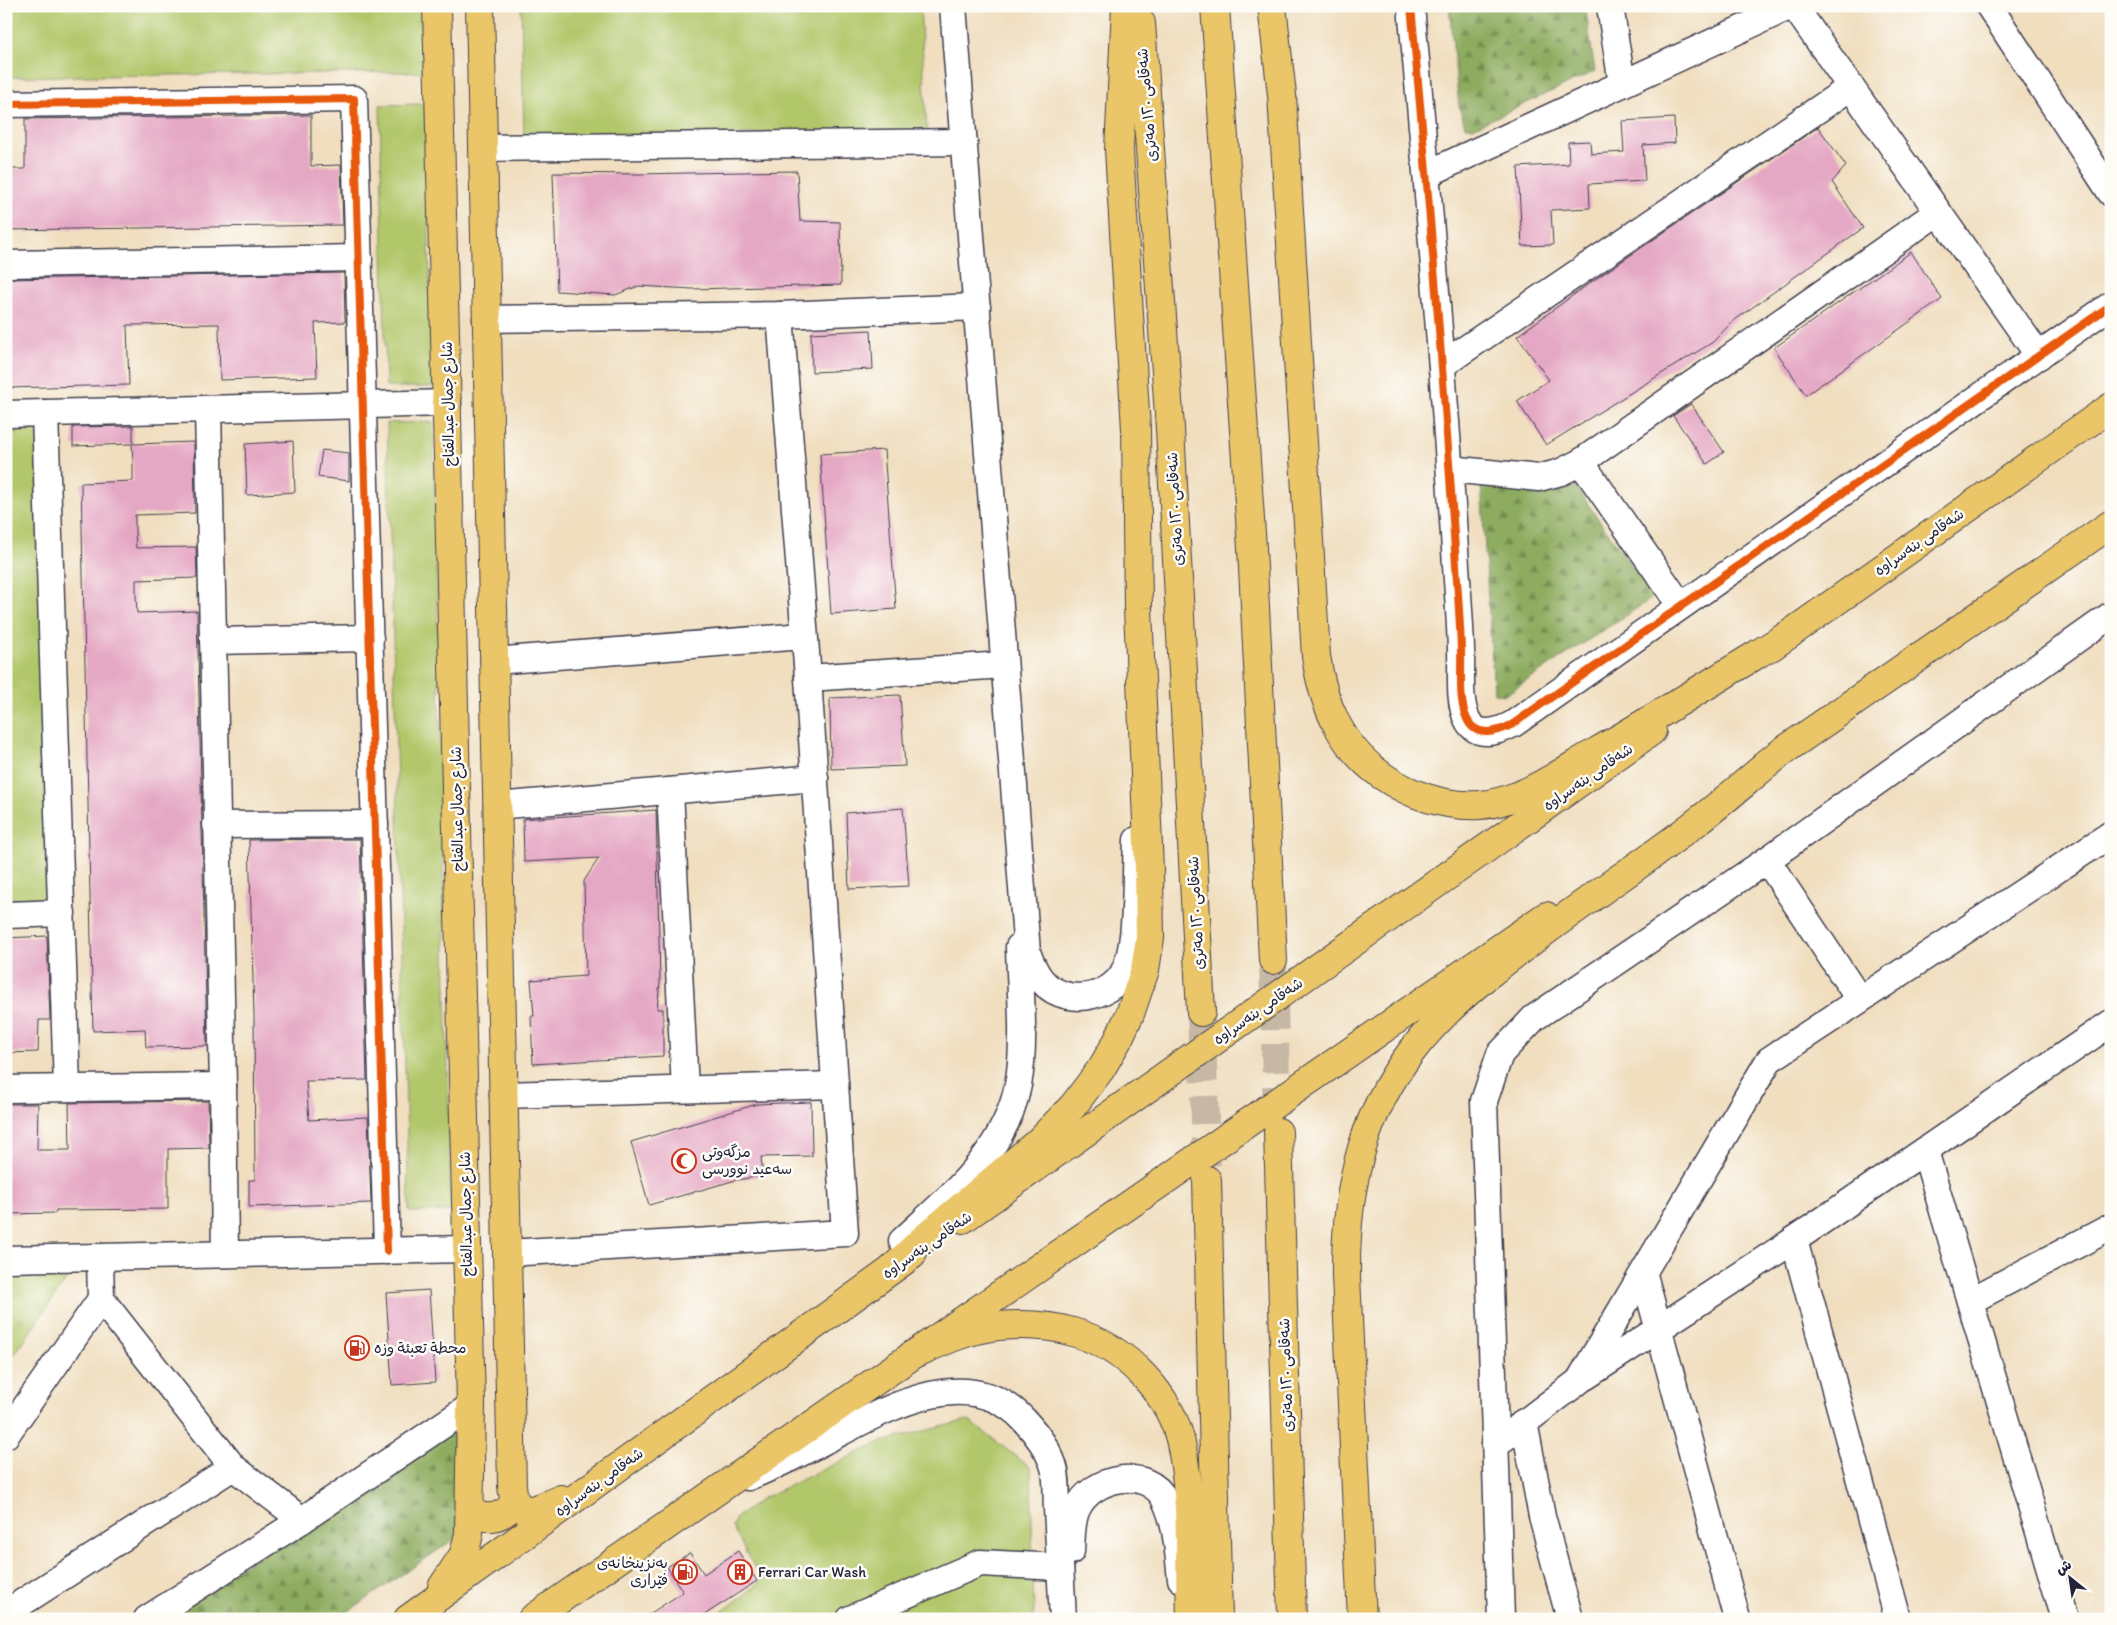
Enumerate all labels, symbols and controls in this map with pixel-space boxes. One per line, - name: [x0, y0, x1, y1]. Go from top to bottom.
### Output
- street label: شەقامی ١٢٠ مەتری: [1133, 47, 1162, 162]
- street label: شارع جمال عبدالفتاح: [438, 341, 459, 467]
- street label: شەقامی ١٢٠ مەتری: [1163, 452, 1188, 566]
- street label: شەقامی بنەسراوە: [1871, 505, 1968, 580]
- street label: شەقامی بنەسراوە: [1540, 740, 1637, 815]
- street label: شارع جمال عبدالفتاح: [447, 746, 468, 872]
- street label: شەقامی ١٢٠ مەتری: [1184, 856, 1209, 970]
- street label: شەقامی بنەسراوە: [1210, 974, 1307, 1049]
- place label: مزگەوتی سەعید نوورسی: [702, 1143, 792, 1179]
- mosque icon: مزگەوتی سەعید نوورسی: [671, 1148, 697, 1174]
- street label: شارع جمال عبدالفتاح: [456, 1151, 477, 1277]
- street label: شەقامی بنەسراوە: [879, 1208, 976, 1283]
- street label: شەقامی ١٢٠ مەتری: [1275, 1318, 1298, 1432]
- fuel station icon: محطة تعبئة وزه: [344, 1335, 370, 1361]
- place label: محطة تعبئة وزه: [374, 1339, 467, 1357]
- street label: شەقامی بنەسراوە: [551, 1444, 647, 1521]
- north arrow: [2044, 1552, 2094, 1602]
- place label: بەنزینخانەی فێراری: [597, 1554, 668, 1589]
- text: ش: [2053, 1556, 2075, 1578]
- fuel station icon: بەنزینخانەی فێراری: [672, 1559, 698, 1585]
- building icon: Ferrari Car Wash: [727, 1559, 753, 1585]
- place label: Ferrari Car Wash: [758, 1563, 866, 1581]

